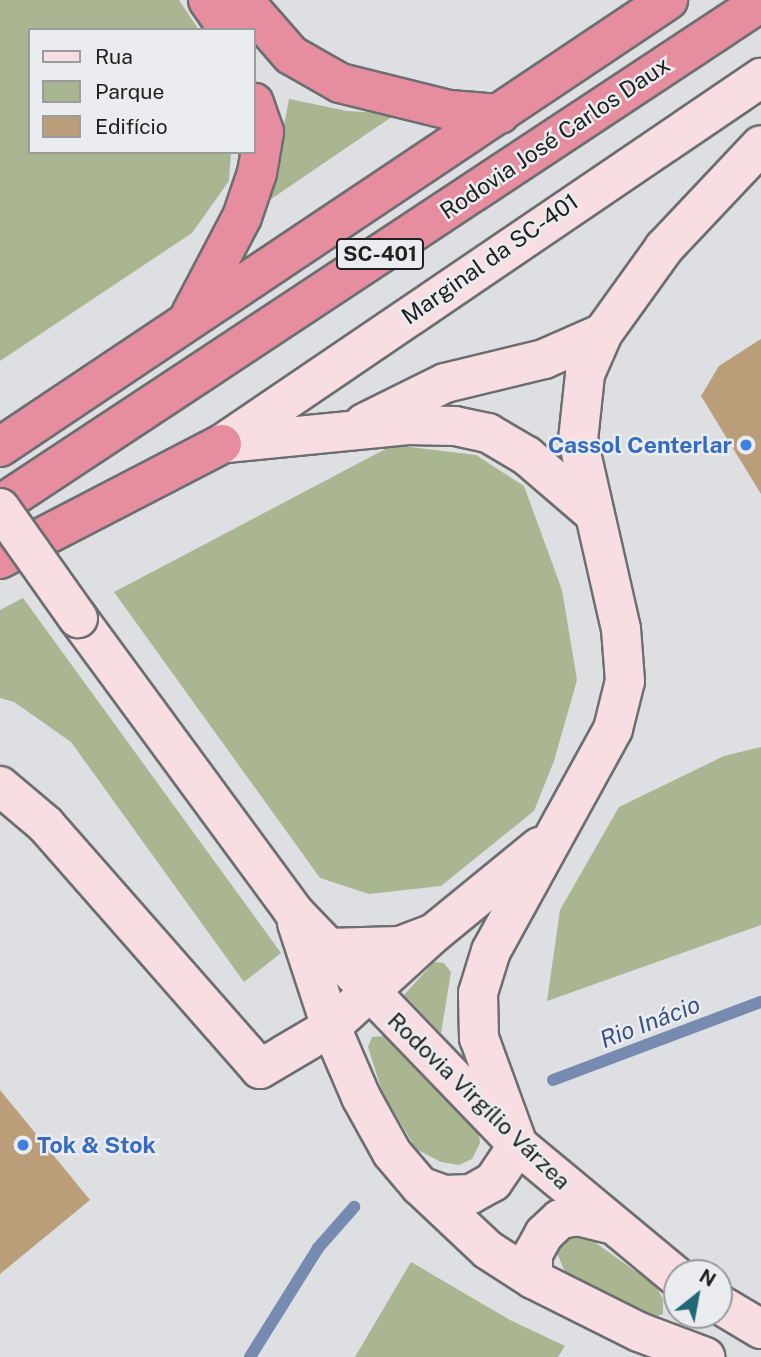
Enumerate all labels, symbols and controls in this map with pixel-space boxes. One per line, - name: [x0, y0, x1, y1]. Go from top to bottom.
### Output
- legend: [28, 28, 256, 154]
- text: Rua: [95, 44, 133, 69]
- street label: Rodovia José Carlos Daux: [435, 51, 675, 225]
- text: Parque: [95, 79, 164, 104]
- text: Edifício: [95, 114, 168, 139]
- street label: Marginal da SC-401: [396, 188, 584, 330]
- road number: SC-401: [334, 236, 426, 272]
- place label: Cassol Centerlar: [548, 431, 732, 459]
- marker: Cassol Centerlar: [738, 437, 754, 453]
- water label: Rio Inácio: [596, 990, 704, 1054]
- street label: Rodovia Virgílio Várzea: [382, 1006, 576, 1196]
- place label: Tok & Stok: [37, 1131, 156, 1159]
- marker: Tok & Stok: [15, 1137, 31, 1153]
- north arrow: [663, 1259, 733, 1329]
- text: N: [696, 1264, 720, 1291]

